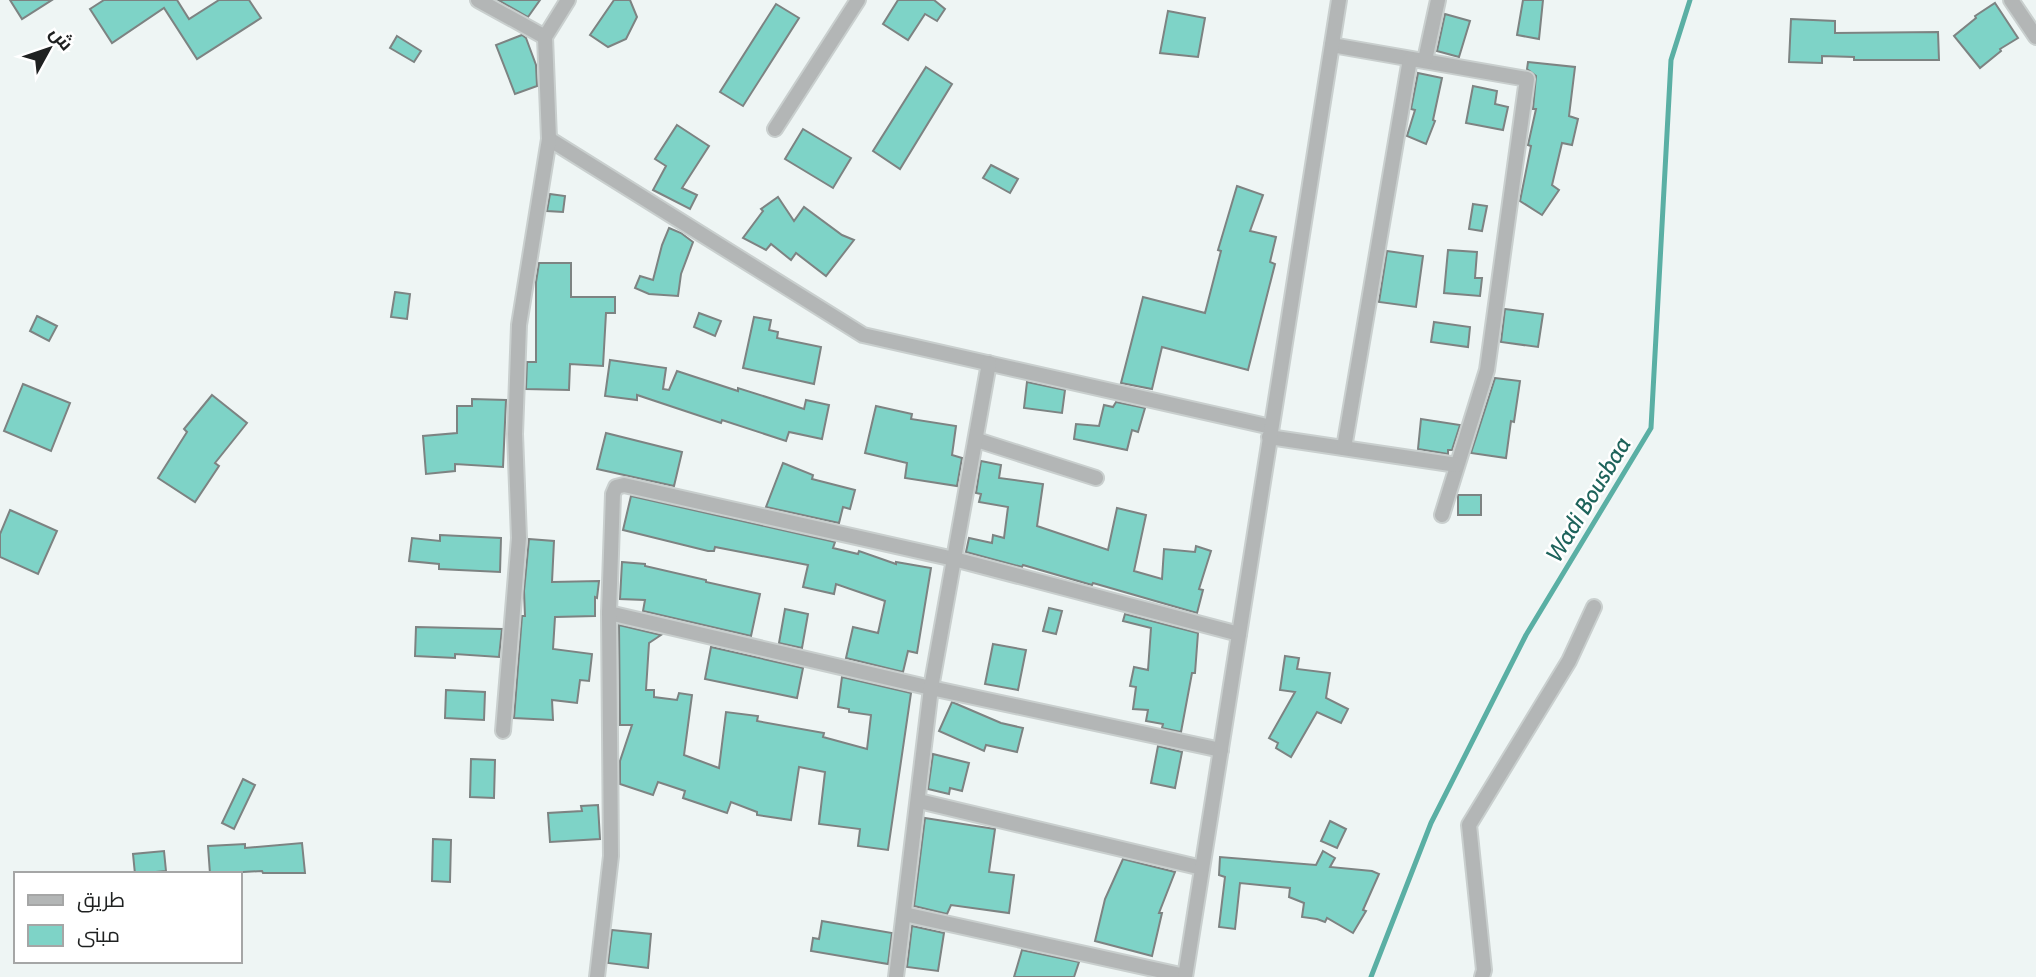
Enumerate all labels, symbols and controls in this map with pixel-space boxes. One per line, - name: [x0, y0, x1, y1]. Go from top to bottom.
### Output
- north arrow: [14, 14, 84, 84]
- text: ش: [45, 22, 78, 55]
- water label: Wadi Bousbaa: [1539, 431, 1637, 567]
- legend: [14, 872, 242, 963]
- text: طريق: [77, 887, 125, 913]
- text: مبنى: [77, 922, 120, 948]

